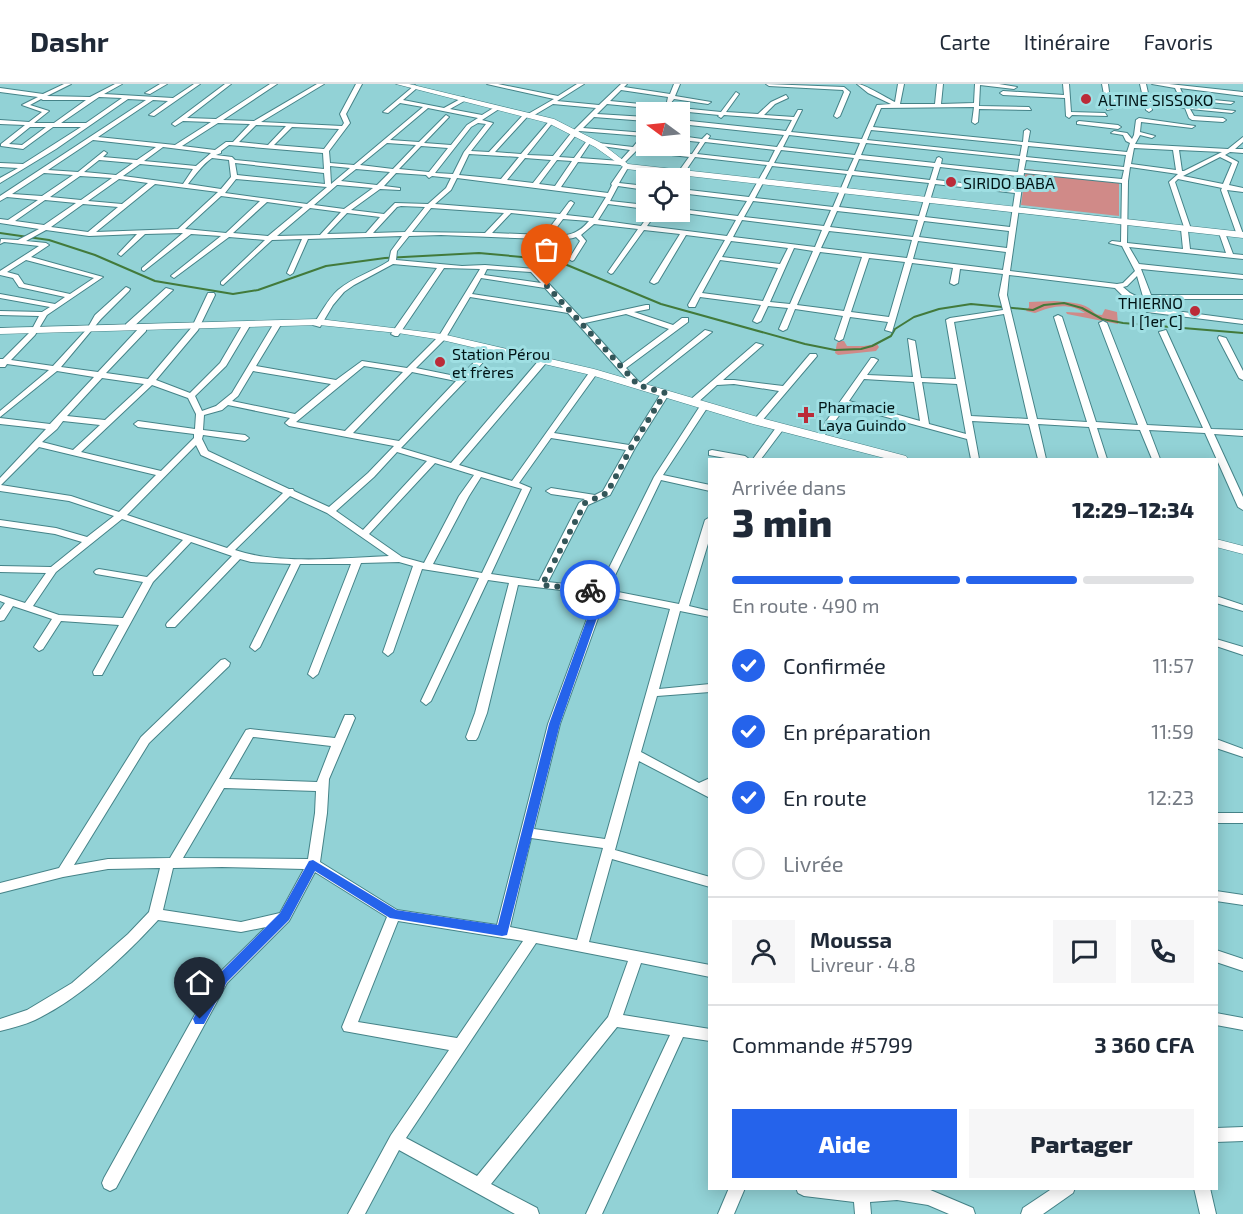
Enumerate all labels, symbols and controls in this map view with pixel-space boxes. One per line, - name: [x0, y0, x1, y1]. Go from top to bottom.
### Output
- text: Dashr: [30, 24, 109, 58]
- text: Carte: [939, 29, 991, 54]
- text: Itinéraire: [1024, 29, 1110, 54]
- text: Favoris: [1143, 29, 1213, 54]
- place label: ALTINE SISSOKO: [1098, 90, 1213, 109]
- marker: ALTINE SISSOKO: [1079, 92, 1093, 106]
- north arrow: [636, 102, 690, 156]
- map controls: [636, 102, 690, 222]
- button: locate: [636, 168, 690, 222]
- place label: SIRIDO BABA: [963, 173, 1055, 192]
- marker: SIRIDO BABA: [944, 175, 958, 189]
- pin: [521, 224, 572, 286]
- icon: bag: [530, 233, 563, 266]
- place label: THIERNO I [1er C]: [1118, 293, 1183, 330]
- marker: THIERNO I [1er C]: [1188, 304, 1202, 318]
- place label: Station Pérou et frères: [452, 344, 550, 381]
- marker: Station Pérou et frères: [433, 355, 447, 369]
- place label: Pharmacie Laya Guindo: [818, 397, 906, 434]
- marker: Pharmacie Laya Guindo: [799, 408, 813, 422]
- text: Arrivée dans: [732, 475, 846, 499]
- text: 12:29–12:34: [1072, 496, 1194, 522]
- text: 3 min: [732, 498, 832, 545]
- courier: [560, 560, 620, 620]
- icon: bike: [574, 574, 607, 607]
- text: En route · 490 m: [732, 593, 880, 617]
- icon: check: [732, 649, 765, 682]
- text: Confirmée: [783, 652, 886, 678]
- text: 11:57: [1152, 653, 1194, 677]
- icon: check: [732, 715, 765, 748]
- text: En préparation: [783, 718, 931, 744]
- text: 11:59: [1151, 719, 1194, 743]
- icon: check: [732, 781, 765, 814]
- text: En route: [783, 784, 867, 810]
- text: 12:23: [1148, 785, 1194, 809]
- text: Livrée: [783, 850, 844, 876]
- button: person: [732, 920, 795, 983]
- button: chat: [1053, 920, 1116, 983]
- button: phone: [1131, 920, 1194, 983]
- text: Moussa: [810, 926, 892, 952]
- text: Livreur · 4.8: [810, 952, 916, 976]
- pin: [174, 957, 225, 1019]
- icon: home: [183, 966, 216, 999]
- text: Commande #5799: [732, 1031, 913, 1057]
- text: 3 360 CFA: [1094, 1031, 1194, 1057]
- button: Aide: [732, 1109, 957, 1178]
- button: Partager: [969, 1109, 1194, 1178]

